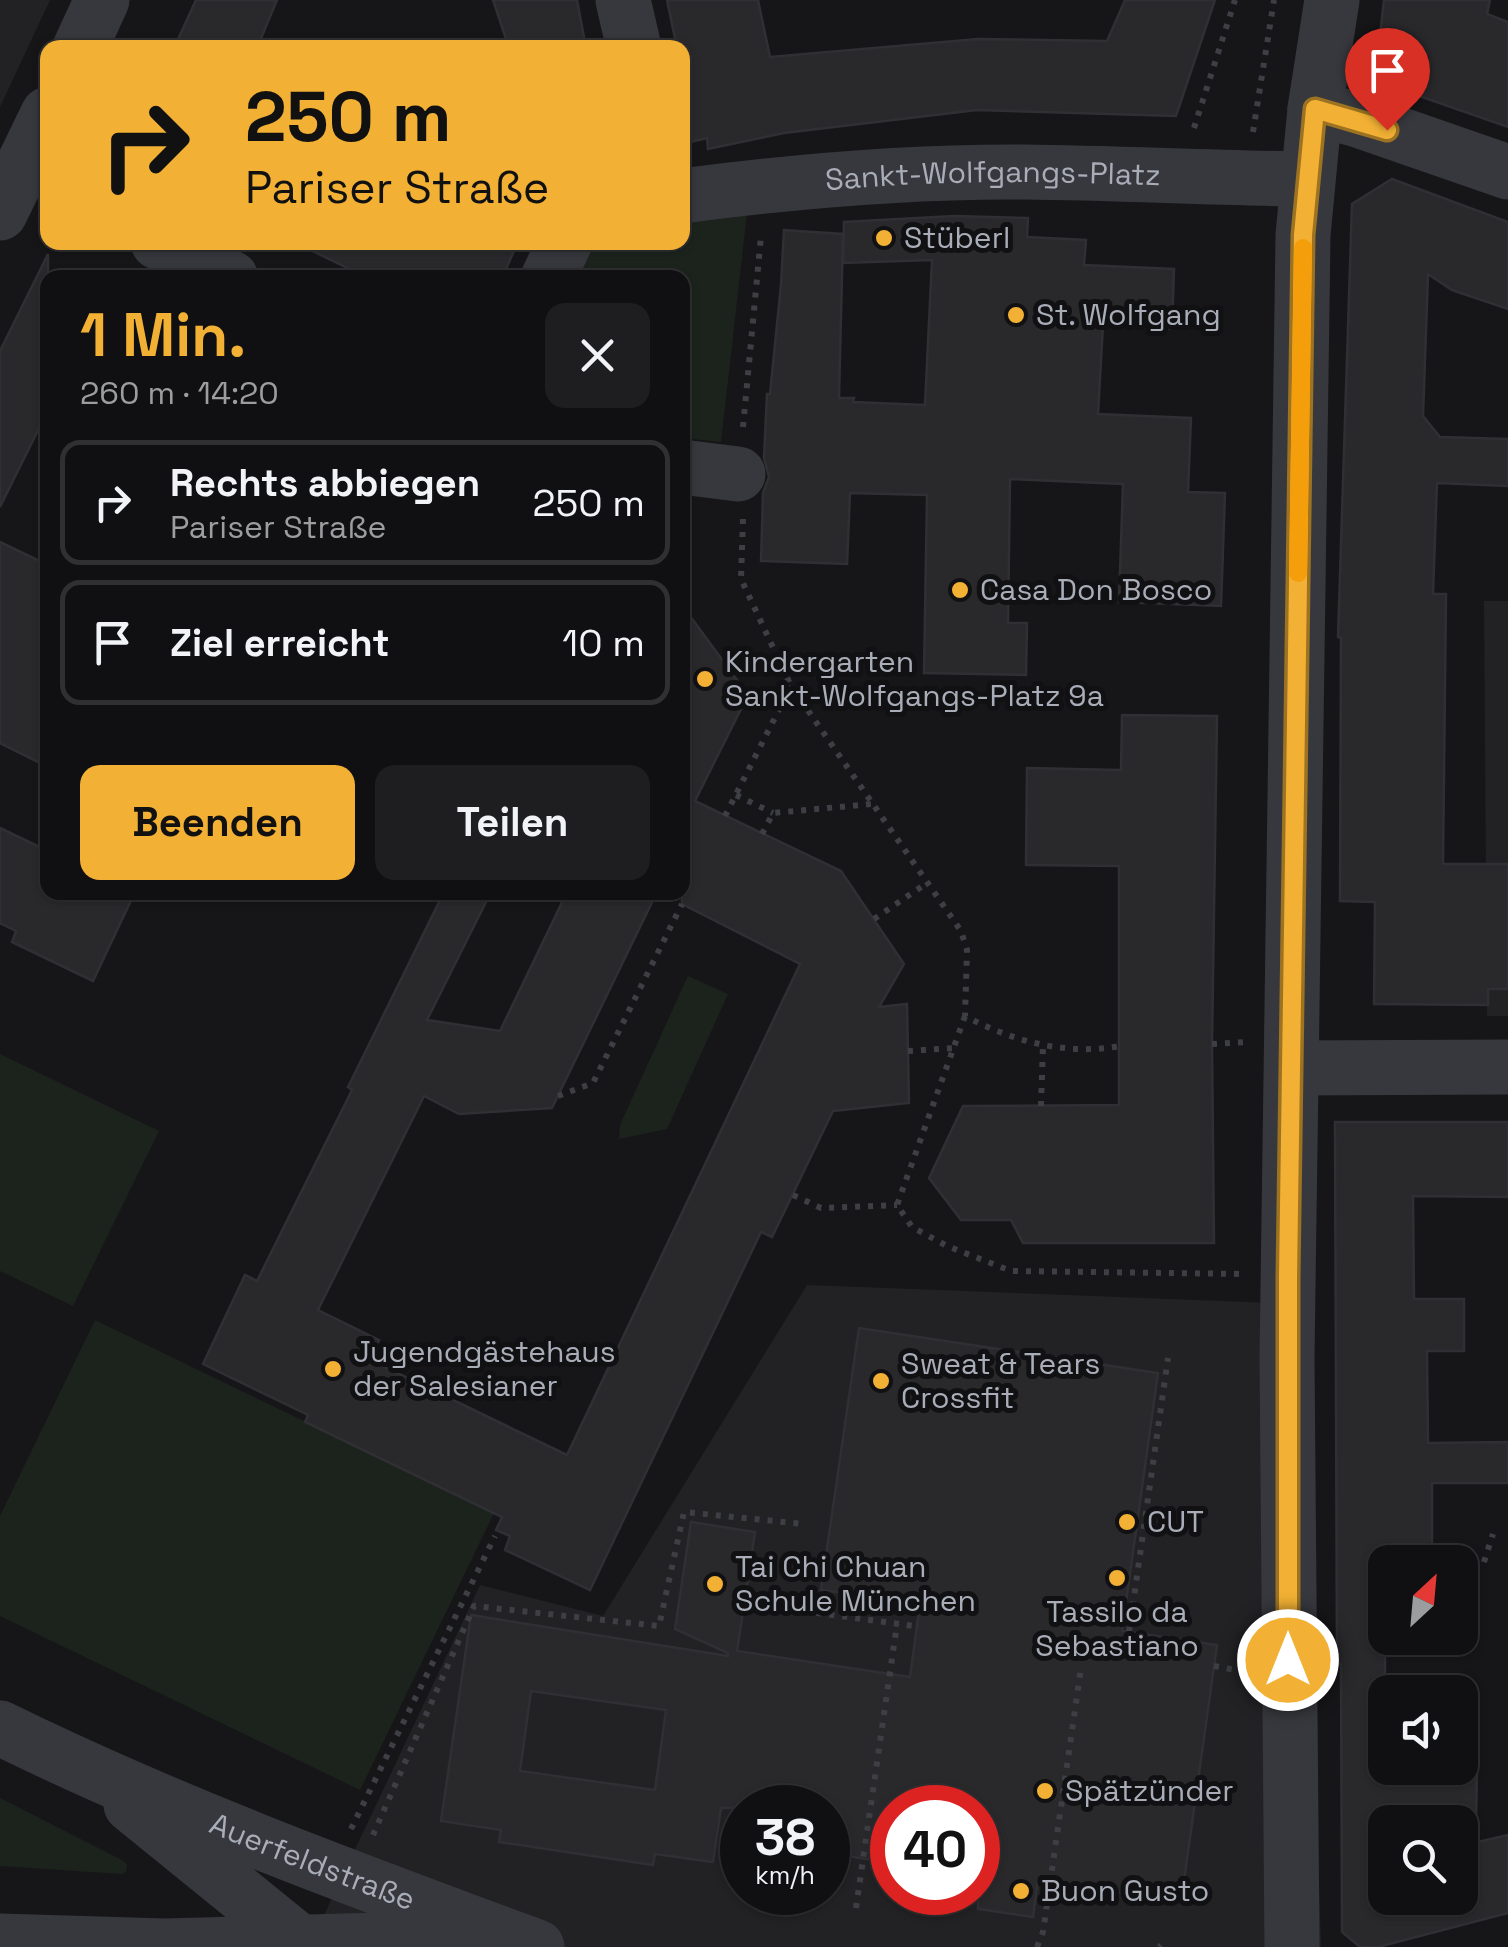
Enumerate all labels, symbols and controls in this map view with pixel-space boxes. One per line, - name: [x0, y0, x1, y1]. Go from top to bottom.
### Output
- pin: [1345, 28, 1430, 131]
- icon: arrive: [1360, 43, 1415, 98]
- text: 250 m: [245, 72, 452, 161]
- icon: right: [80, 80, 210, 210]
- street label: Sankt-Wolfgangs-Platz: [824, 152, 1161, 199]
- text: Pariser Straße: [245, 159, 550, 216]
- place label: Stüberl: [904, 218, 1010, 257]
- marker: Stüberl: [873, 227, 895, 249]
- place label: St. Wolfgang: [1036, 295, 1221, 334]
- text: 1 Min.: [80, 297, 246, 374]
- button: close: [545, 303, 650, 408]
- marker: St. Wolfgang: [1005, 304, 1027, 326]
- text: 260 m · 14:20: [80, 373, 279, 413]
- text: Rechts abbiegen: [170, 459, 480, 507]
- icon: right: [85, 475, 140, 530]
- text: 250 m: [533, 479, 645, 527]
- text: Pariser Straße: [170, 507, 387, 547]
- place label: Casa Don Bosco: [980, 570, 1212, 609]
- marker: Casa Don Bosco: [949, 579, 971, 601]
- icon: arrive: [85, 615, 140, 670]
- text: Ziel erreicht: [170, 619, 390, 667]
- text: 10 m: [562, 619, 645, 667]
- place label: Kindergarten Sankt-Wolfgangs-Platz 9a: [725, 642, 1104, 715]
- marker: Kindergarten Sankt-Wolfgangs-Platz 9a: [694, 668, 716, 690]
- button: Beenden: [80, 765, 355, 880]
- button: Teilen: [375, 765, 650, 880]
- place label: Jugendgästehaus der Salesianer: [353, 1332, 615, 1405]
- place label: Sweat & Tears Crossfit: [901, 1344, 1100, 1417]
- marker: Jugendgästehaus der Salesianer: [322, 1358, 344, 1380]
- marker: Sweat & Tears Crossfit: [870, 1370, 892, 1392]
- place label: CUT: [1147, 1502, 1204, 1541]
- marker: CUT: [1116, 1511, 1138, 1533]
- north arrow: [1368, 1545, 1478, 1655]
- map controls: [1368, 1545, 1478, 1915]
- place label: Tai Chi Chuan Schule München: [735, 1547, 976, 1620]
- marker: Tassilo da Sebastiano: [1106, 1567, 1128, 1589]
- marker: Tai Chi Chuan Schule München: [704, 1573, 726, 1595]
- place label: Tassilo da Sebastiano: [1035, 1592, 1199, 1665]
- position arrow: [1236, 1608, 1340, 1712]
- button: sound: [1368, 1675, 1478, 1785]
- place label: Spätzünder: [1065, 1771, 1234, 1810]
- marker: Spätzünder: [1034, 1780, 1056, 1802]
- speed limit sign: 40: [870, 1785, 1000, 1915]
- street label: Auerfeldstraße: [204, 1804, 421, 1919]
- button: search: [1368, 1805, 1478, 1915]
- text: 38: [755, 1806, 815, 1870]
- text: km/h: [755, 1859, 815, 1891]
- place label: Buon Gusto: [1041, 1871, 1209, 1910]
- marker: Buon Gusto: [1010, 1880, 1032, 1902]

